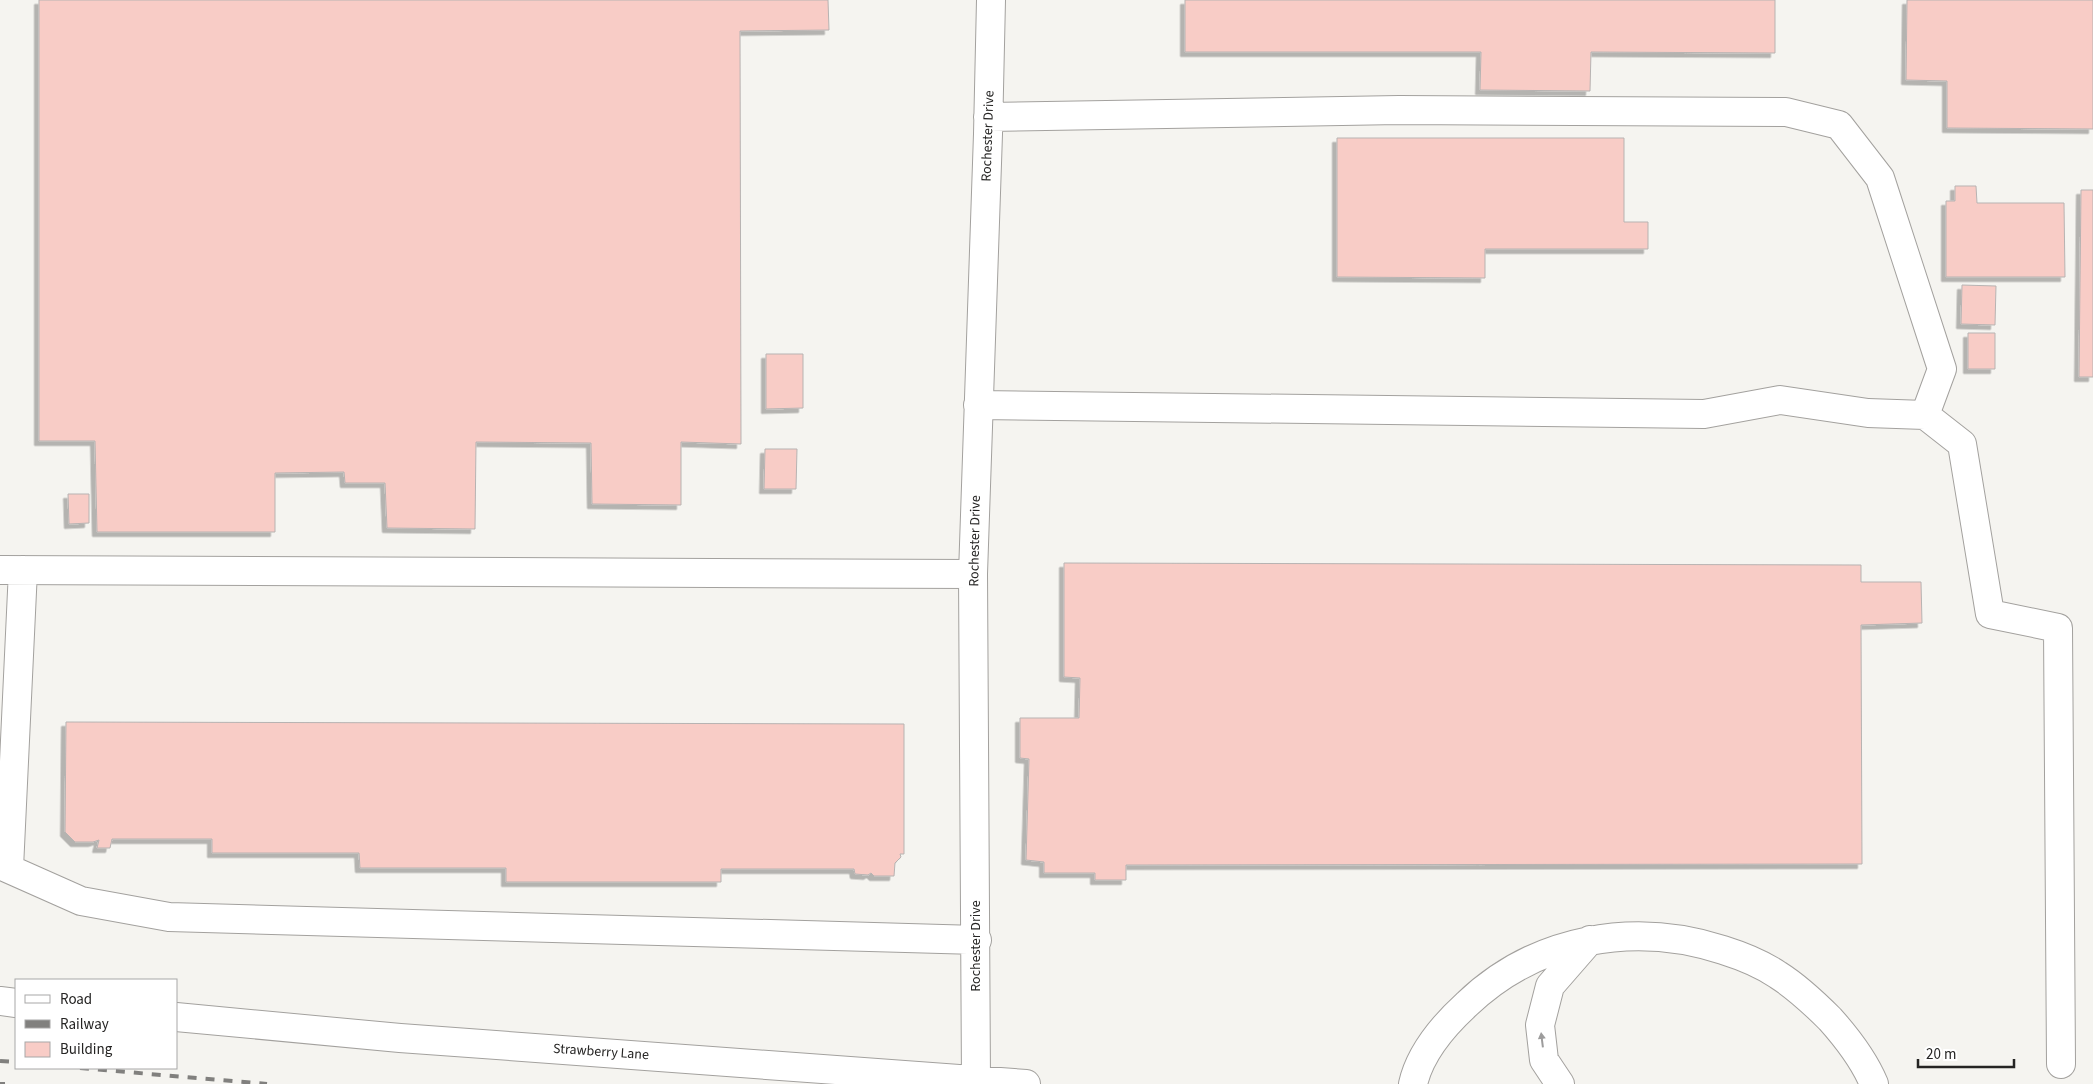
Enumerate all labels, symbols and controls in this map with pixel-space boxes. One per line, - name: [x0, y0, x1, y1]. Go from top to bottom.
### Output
- street label: Rochester Drive: [976, 90, 1000, 182]
- street label: Rochester Drive: [964, 495, 986, 587]
- street label: Rochester Drive: [966, 900, 986, 992]
- legend: [15, 979, 178, 1069]
- text: Road: [60, 989, 92, 1010]
- text: Railway: [60, 1014, 109, 1035]
- one-way arrow: [1538, 1032, 1546, 1048]
- scale bar: [1918, 1036, 2014, 1068]
- text: Building: [60, 1039, 113, 1060]
- street label: Strawberry Lane: [552, 1039, 650, 1065]
- text: 20 m: [1926, 1044, 1956, 1065]

